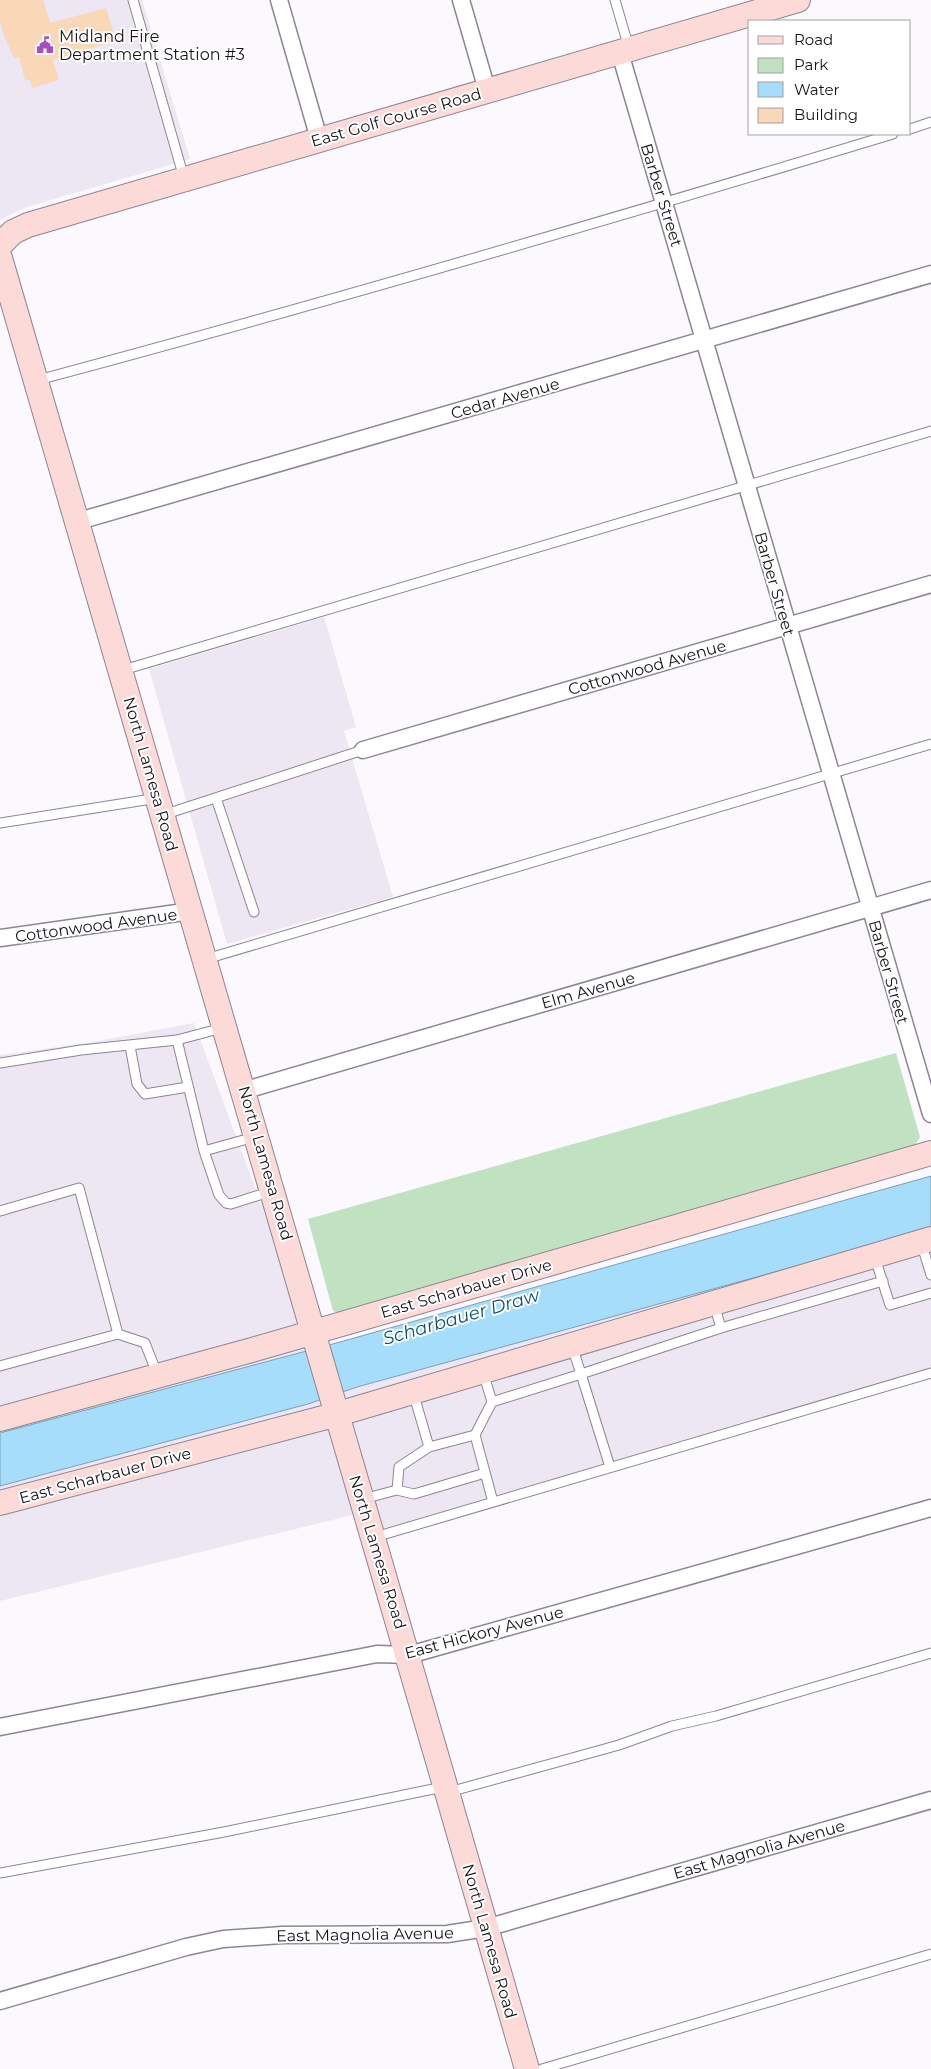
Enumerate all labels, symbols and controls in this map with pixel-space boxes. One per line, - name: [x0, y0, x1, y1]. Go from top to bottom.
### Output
- legend: [748, 20, 911, 135]
- place label: Midland Fire Department Station #3: [59, 27, 245, 64]
- text: Road: [794, 30, 833, 49]
- public building icon: Midland Fire Department Station #3: [35, 35, 55, 55]
- text: Park: [794, 55, 828, 74]
- text: Water: [794, 80, 840, 99]
- street label: East Golf Course Road: [309, 84, 484, 151]
- text: Building: [794, 105, 858, 124]
- street label: Barber Street: [637, 141, 686, 250]
- street label: Cedar Avenue: [449, 374, 562, 423]
- street label: Barber Street: [751, 530, 799, 639]
- street label: Cottonwood Avenue: [566, 636, 728, 699]
- street label: North Lamesa Road: [119, 695, 182, 854]
- street label: Cottonwood Avenue: [14, 905, 178, 946]
- street label: Barber Street: [865, 918, 913, 1027]
- street label: Elm Avenue: [539, 968, 637, 1013]
- street label: North Lamesa Road: [234, 1084, 297, 1243]
- street label: East Scharbauer Drive: [378, 1255, 554, 1322]
- water label: Scharbauer Draw: [380, 1284, 543, 1350]
- street label: East Scharbauer Drive: [17, 1443, 193, 1508]
- street label: North Lamesa Road: [345, 1473, 410, 1631]
- street label: East Hickory Avenue: [403, 1602, 566, 1663]
- street label: East Magnolia Avenue: [671, 1816, 847, 1883]
- street label: North Lamesa Road: [458, 1862, 521, 2021]
- street label: East Magnolia Avenue: [276, 1923, 454, 1946]

